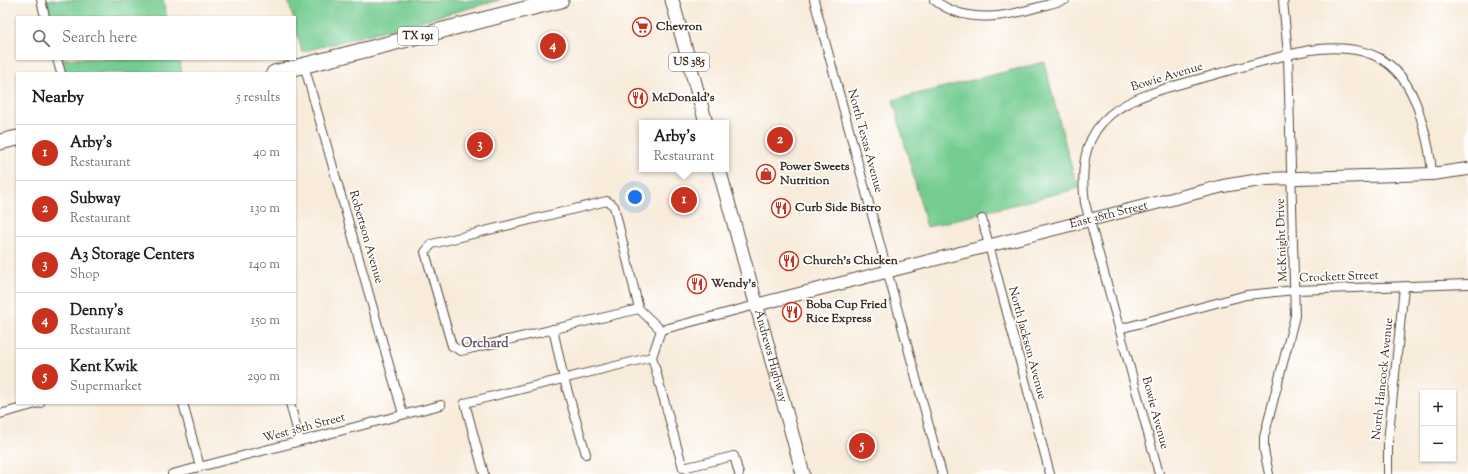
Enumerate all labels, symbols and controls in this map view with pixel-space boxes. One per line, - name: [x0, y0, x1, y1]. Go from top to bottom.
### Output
- search box: [16, 16, 296, 60]
- supermarket icon: Chevron: [631, 16, 653, 38]
- place label: Chevron: [656, 18, 703, 36]
- icon: search: [30, 27, 52, 49]
- road number: TX 191: [398, 27, 438, 45]
- text: Search here: [62, 28, 137, 49]
- pin: 4: [540, 31, 566, 61]
- road number: US 385: [669, 53, 709, 71]
- street label: Bowie Avenue: [1129, 57, 1206, 96]
- text: Nearby: [32, 86, 84, 110]
- restaurant icon: McDonald's: [627, 87, 649, 109]
- street label: North Texas Avenue: [843, 87, 888, 195]
- text: 5 results: [236, 89, 280, 107]
- place label: McDonald's: [651, 89, 715, 107]
- popup: [639, 120, 729, 172]
- pin: 2: [767, 125, 793, 155]
- text: Arby's: [654, 127, 696, 148]
- pin: 3: [467, 130, 493, 160]
- text: Arby's: [70, 133, 112, 154]
- text: 1: [43, 144, 47, 162]
- text: 40 m: [253, 144, 280, 162]
- text: Restaurant: [654, 148, 714, 166]
- text: Restaurant: [70, 154, 131, 172]
- place label: Power Sweets Nutrition: [779, 158, 850, 190]
- shop icon: Power Sweets Nutrition: [755, 163, 777, 185]
- pin: 1: [671, 185, 697, 215]
- your location: [625, 187, 645, 207]
- street label: Robertson Avenue: [344, 188, 388, 286]
- text: Subway: [70, 189, 121, 210]
- restaurant icon: Curb Side Bistro: [770, 197, 792, 219]
- street label: East 38th Street: [1068, 197, 1150, 234]
- street label: McKnight Drive: [1272, 197, 1292, 282]
- place label: Curb Side Bistro: [795, 199, 882, 217]
- text: 2: [42, 200, 48, 218]
- text: 130 m: [250, 200, 280, 218]
- text: Restaurant: [70, 210, 131, 228]
- text: A3 Storage Centers: [70, 245, 195, 266]
- restaurant icon: Church's Chicken: [778, 250, 800, 272]
- place label: Church's Chicken: [803, 252, 899, 270]
- text: 3: [42, 256, 48, 274]
- text: 140 m: [249, 256, 280, 274]
- text: Shop: [70, 266, 99, 284]
- street label: Crockett Street: [1299, 267, 1379, 287]
- restaurant icon: Wendy's: [686, 273, 708, 295]
- place label: Wendy's: [710, 275, 756, 293]
- street label: North Jackson Avenue: [1003, 285, 1051, 402]
- place label: Boba Cup Fried Rice Express: [805, 296, 887, 328]
- text: Denny's: [70, 301, 123, 322]
- restaurant icon: Boba Cup Fried Rice Express: [781, 301, 803, 323]
- street label: Andrews Highway: [749, 308, 792, 405]
- text: 4: [42, 312, 48, 330]
- text: 150 m: [251, 312, 280, 330]
- street label: North Hancock Avenue: [1368, 317, 1398, 441]
- text: Restaurant: [70, 322, 131, 340]
- district label: Orchard: [461, 335, 509, 353]
- text: Kent Kwik: [70, 357, 138, 378]
- text: 5: [43, 368, 47, 386]
- text: 290 m: [247, 368, 280, 386]
- street label: Bowie Avenue: [1137, 375, 1173, 452]
- text: Supermarket: [70, 378, 142, 396]
- map controls: [1420, 390, 1456, 462]
- button: +: [1420, 390, 1456, 426]
- street label: West 38th Street: [261, 408, 347, 448]
- button: −: [1420, 426, 1456, 462]
- pin: 5: [849, 431, 875, 461]

